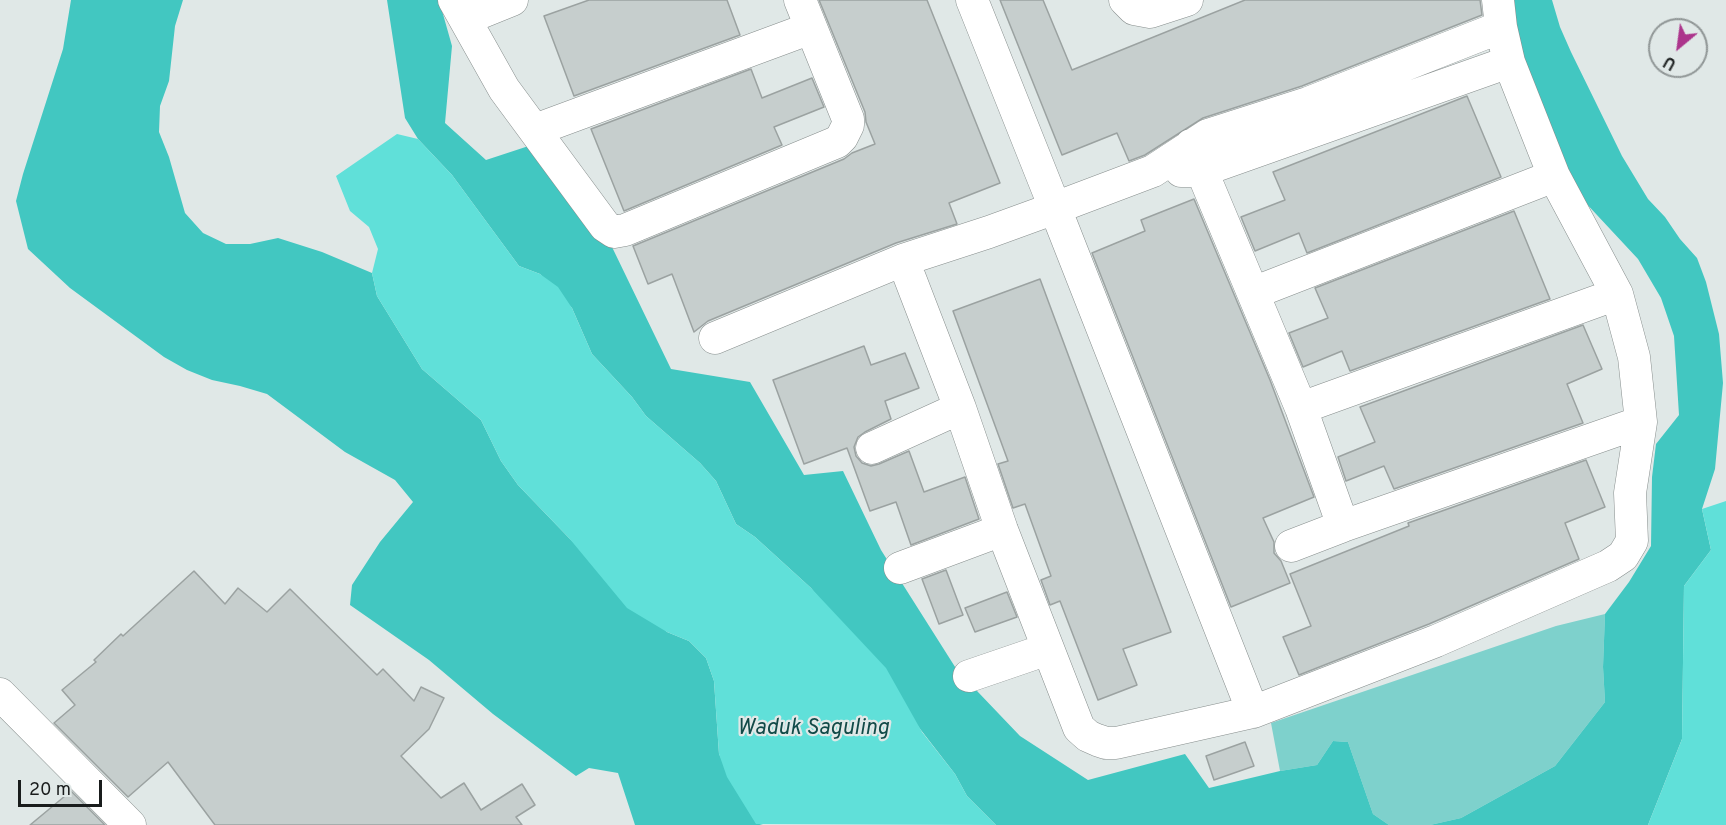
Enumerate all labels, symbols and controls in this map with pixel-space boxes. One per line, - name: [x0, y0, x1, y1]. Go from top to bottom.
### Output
- north arrow: [1648, 18, 1708, 78]
- text: U: [1660, 50, 1680, 74]
- water label: Waduk Saguling: [737, 717, 889, 743]
- scale bar: [21, 768, 105, 806]
- text: 20 m: [29, 779, 71, 802]

